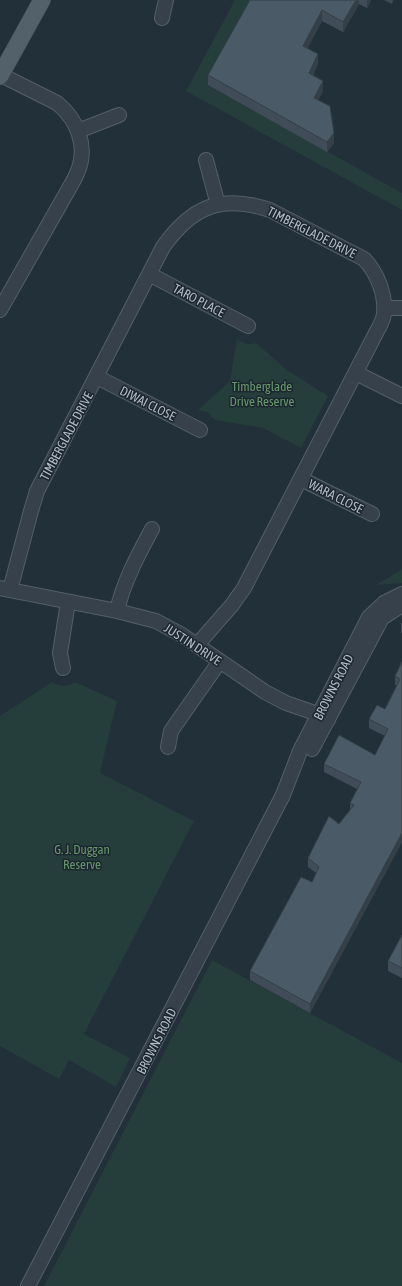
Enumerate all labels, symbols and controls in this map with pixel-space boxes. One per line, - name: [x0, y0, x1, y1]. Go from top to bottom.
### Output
- street label: TIMBERGLADE DRIVE: [265, 204, 359, 262]
- street label: TARO PLACE: [170, 281, 228, 321]
- park label: Timberglade Drive Reserve: [230, 379, 295, 409]
- street label: DIWAI CLOSE: [117, 383, 179, 424]
- street label: TIMBERGLADE DRIVE: [37, 389, 96, 483]
- street label: WARA CLOSE: [306, 476, 366, 517]
- street label: JUSTIN DRIVE: [161, 620, 224, 669]
- street label: BROWNS ROAD: [310, 652, 356, 723]
- park label: G. J. Duggan Reserve: [54, 842, 110, 872]
- street label: BROWNS ROAD: [133, 1006, 179, 1077]

